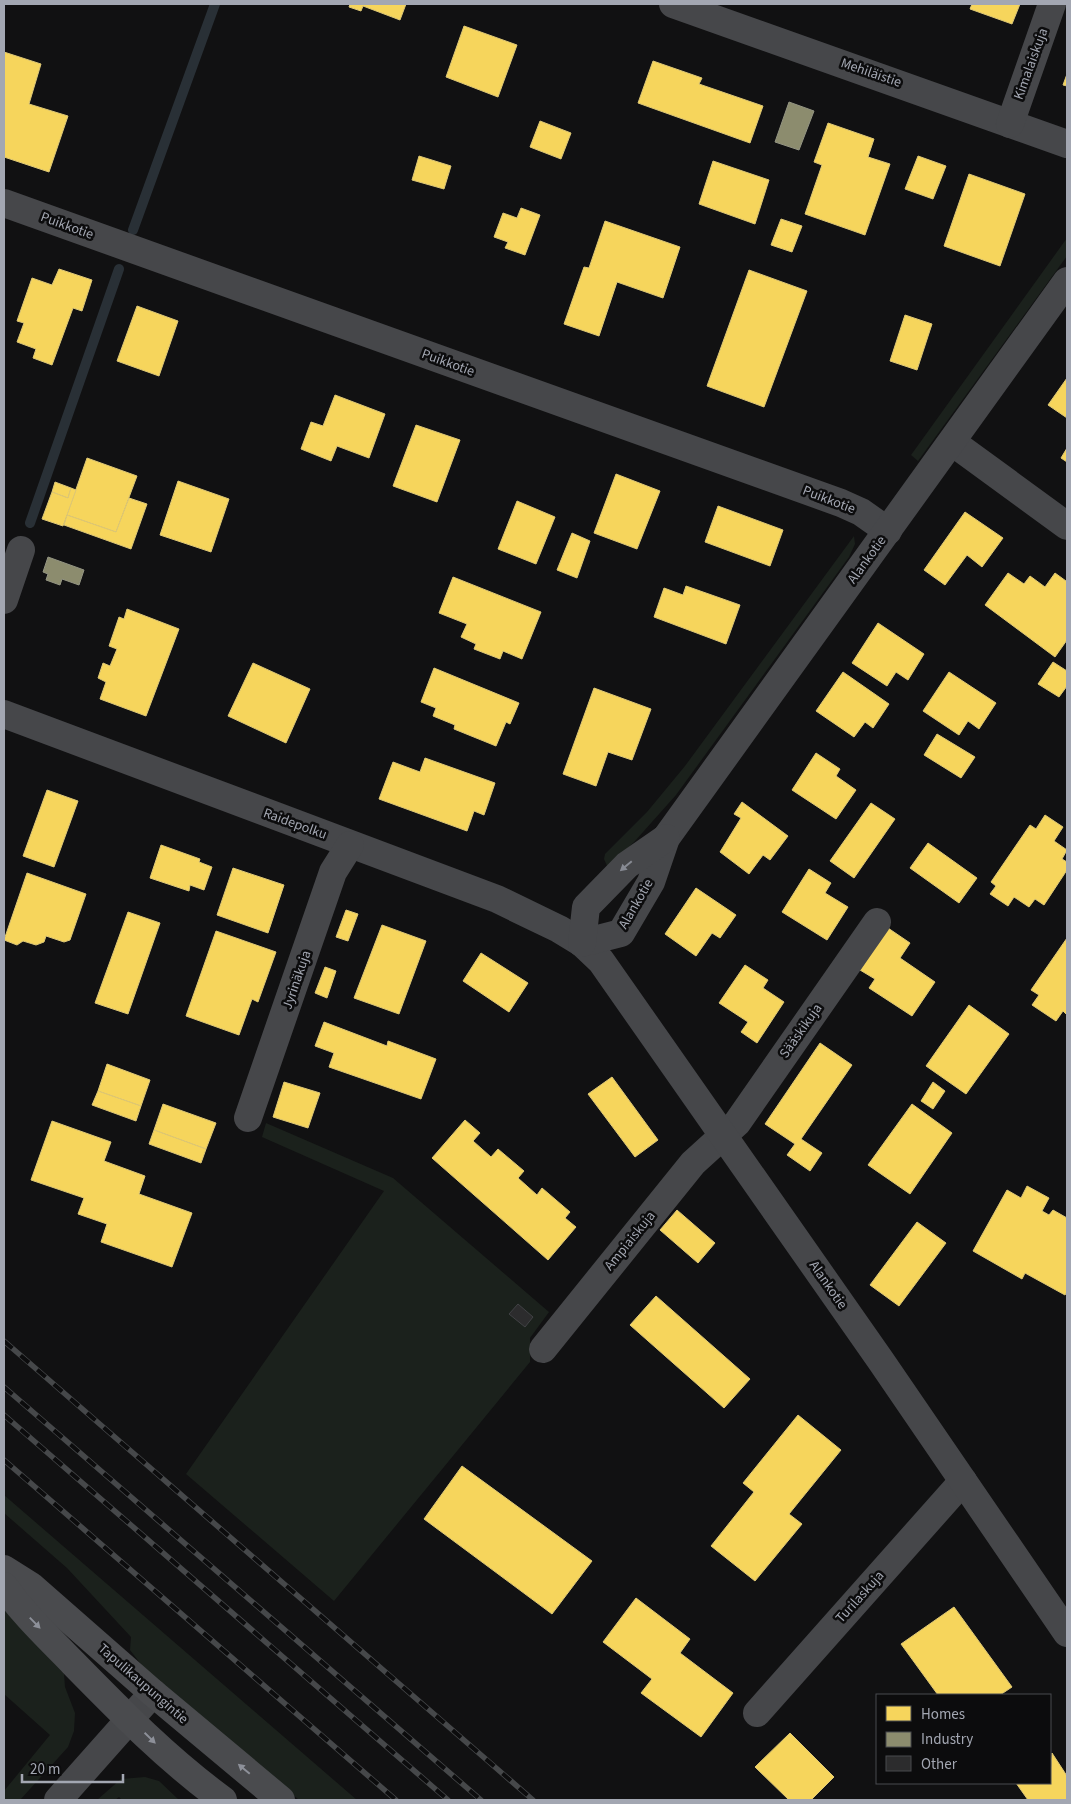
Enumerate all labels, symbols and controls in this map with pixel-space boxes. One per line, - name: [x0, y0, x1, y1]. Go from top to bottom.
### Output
- street label: Kimalaiskuja: [1009, 25, 1053, 103]
- street label: Mehiläistie: [838, 53, 904, 93]
- street label: Puikkotie: [38, 207, 96, 245]
- street label: Puikkotie: [419, 344, 477, 382]
- street label: Puikkotie: [800, 481, 858, 519]
- street label: Alankotie: [843, 532, 891, 588]
- street label: Raidepolku: [260, 803, 330, 845]
- one-way arrow: [620, 861, 633, 872]
- street label: Alankotie: [614, 875, 658, 933]
- street label: Jyrinäkuja: [278, 948, 316, 1012]
- street label: Sääskikuja: [775, 1000, 827, 1062]
- street label: Ampiaiskuja: [600, 1207, 660, 1275]
- street label: Alankotie: [804, 1257, 852, 1313]
- street label: Turilaskuja: [831, 1566, 889, 1628]
- one-way arrow: [29, 1617, 41, 1629]
- street label: Tapulikaupungintie: [94, 1639, 193, 1729]
- legend: [876, 1694, 1051, 1784]
- text: Homes: [921, 1704, 965, 1725]
- text: Industry: [921, 1729, 973, 1750]
- one-way arrow: [143, 1732, 155, 1744]
- scale bar: [22, 1752, 124, 1784]
- text: Other: [921, 1754, 958, 1775]
- text: 20 m: [30, 1759, 60, 1780]
- one-way arrow: [238, 1763, 250, 1775]

